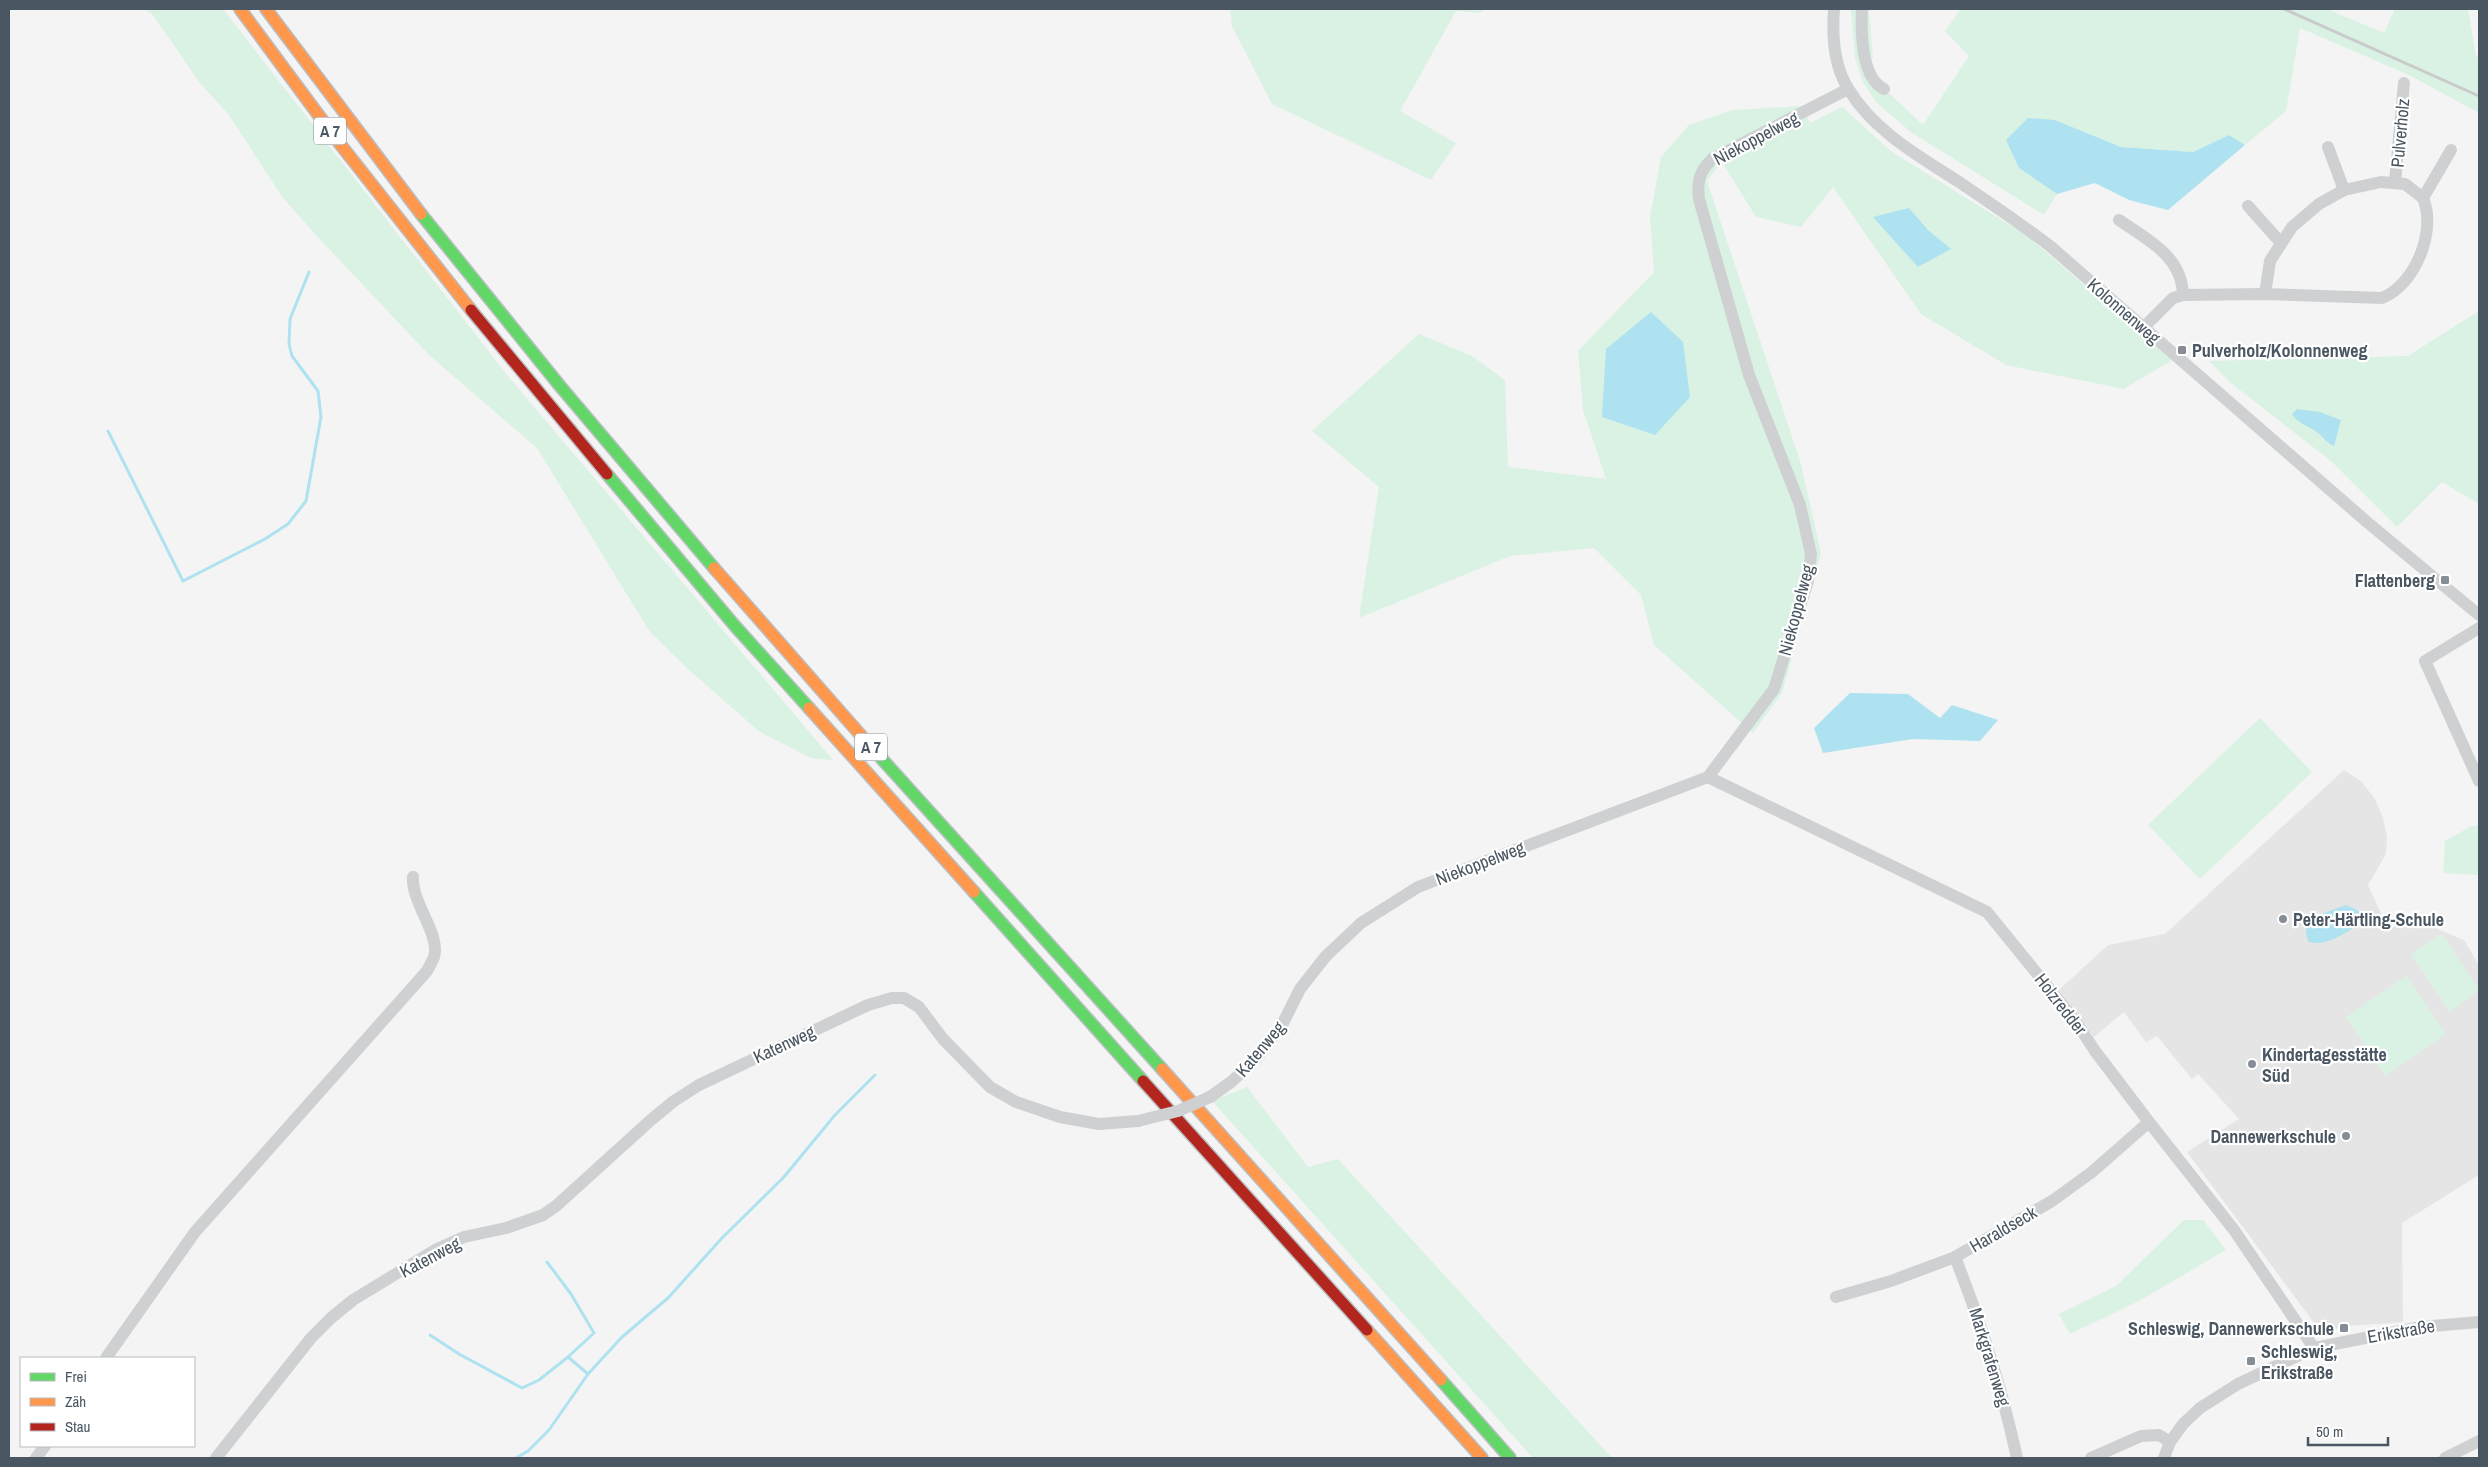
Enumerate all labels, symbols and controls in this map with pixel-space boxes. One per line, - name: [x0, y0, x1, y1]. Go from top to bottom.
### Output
- street label: Pulverholz: [2385, 98, 2415, 168]
- street label: Niekoppelweg: [1709, 105, 1804, 171]
- road number: A 7: [314, 118, 346, 144]
- street label: Kolonnenweg: [2082, 272, 2167, 350]
- place label: Pulverholz/Kolonnenweg: [2192, 338, 2368, 363]
- marker: Pulverholz/Kolonnenweg: [2176, 344, 2188, 356]
- street label: Niekoppelweg: [1772, 561, 1820, 658]
- place label: Flattenberg: [2355, 568, 2435, 593]
- marker: Flattenberg: [2439, 574, 2451, 586]
- road number: A 7: [855, 734, 887, 760]
- street label: Niekoppelweg: [1432, 834, 1529, 891]
- place label: Peter-Härtling-Schule: [2293, 907, 2444, 932]
- marker: Peter-Härtling-Schule: [2277, 913, 2289, 925]
- street label: Holzredder: [2029, 968, 2093, 1040]
- street label: Katenweg: [1229, 1015, 1291, 1082]
- street label: Katenweg: [749, 1018, 820, 1069]
- place label: Kindertagesstätte Süd: [2262, 1042, 2387, 1088]
- marker: Kindertagesstätte Süd: [2246, 1058, 2258, 1070]
- place label: Dannewerkschule: [2210, 1124, 2336, 1149]
- marker: Dannewerkschule: [2340, 1130, 2352, 1142]
- street label: Haraldseck: [1965, 1199, 2042, 1258]
- street label: Katenweg: [395, 1230, 466, 1283]
- street label: Markgrafenweg: [1963, 1305, 2017, 1410]
- street label: Erikstraße: [2365, 1313, 2437, 1349]
- place label: Schleswig, Dannewerkschule: [2128, 1316, 2334, 1341]
- marker: Schleswig, Dannewerkschule: [2338, 1322, 2350, 1334]
- place label: Schleswig, Erikstraße: [2261, 1339, 2337, 1385]
- marker: Schleswig, Erikstraße: [2245, 1355, 2257, 1367]
- legend: [20, 1357, 195, 1447]
- text: Frei: [65, 1366, 87, 1387]
- text: Zäh: [65, 1391, 86, 1412]
- scale bar: [2308, 1414, 2388, 1446]
- text: Stau: [65, 1416, 90, 1437]
- text: 50 m: [2316, 1421, 2343, 1442]

